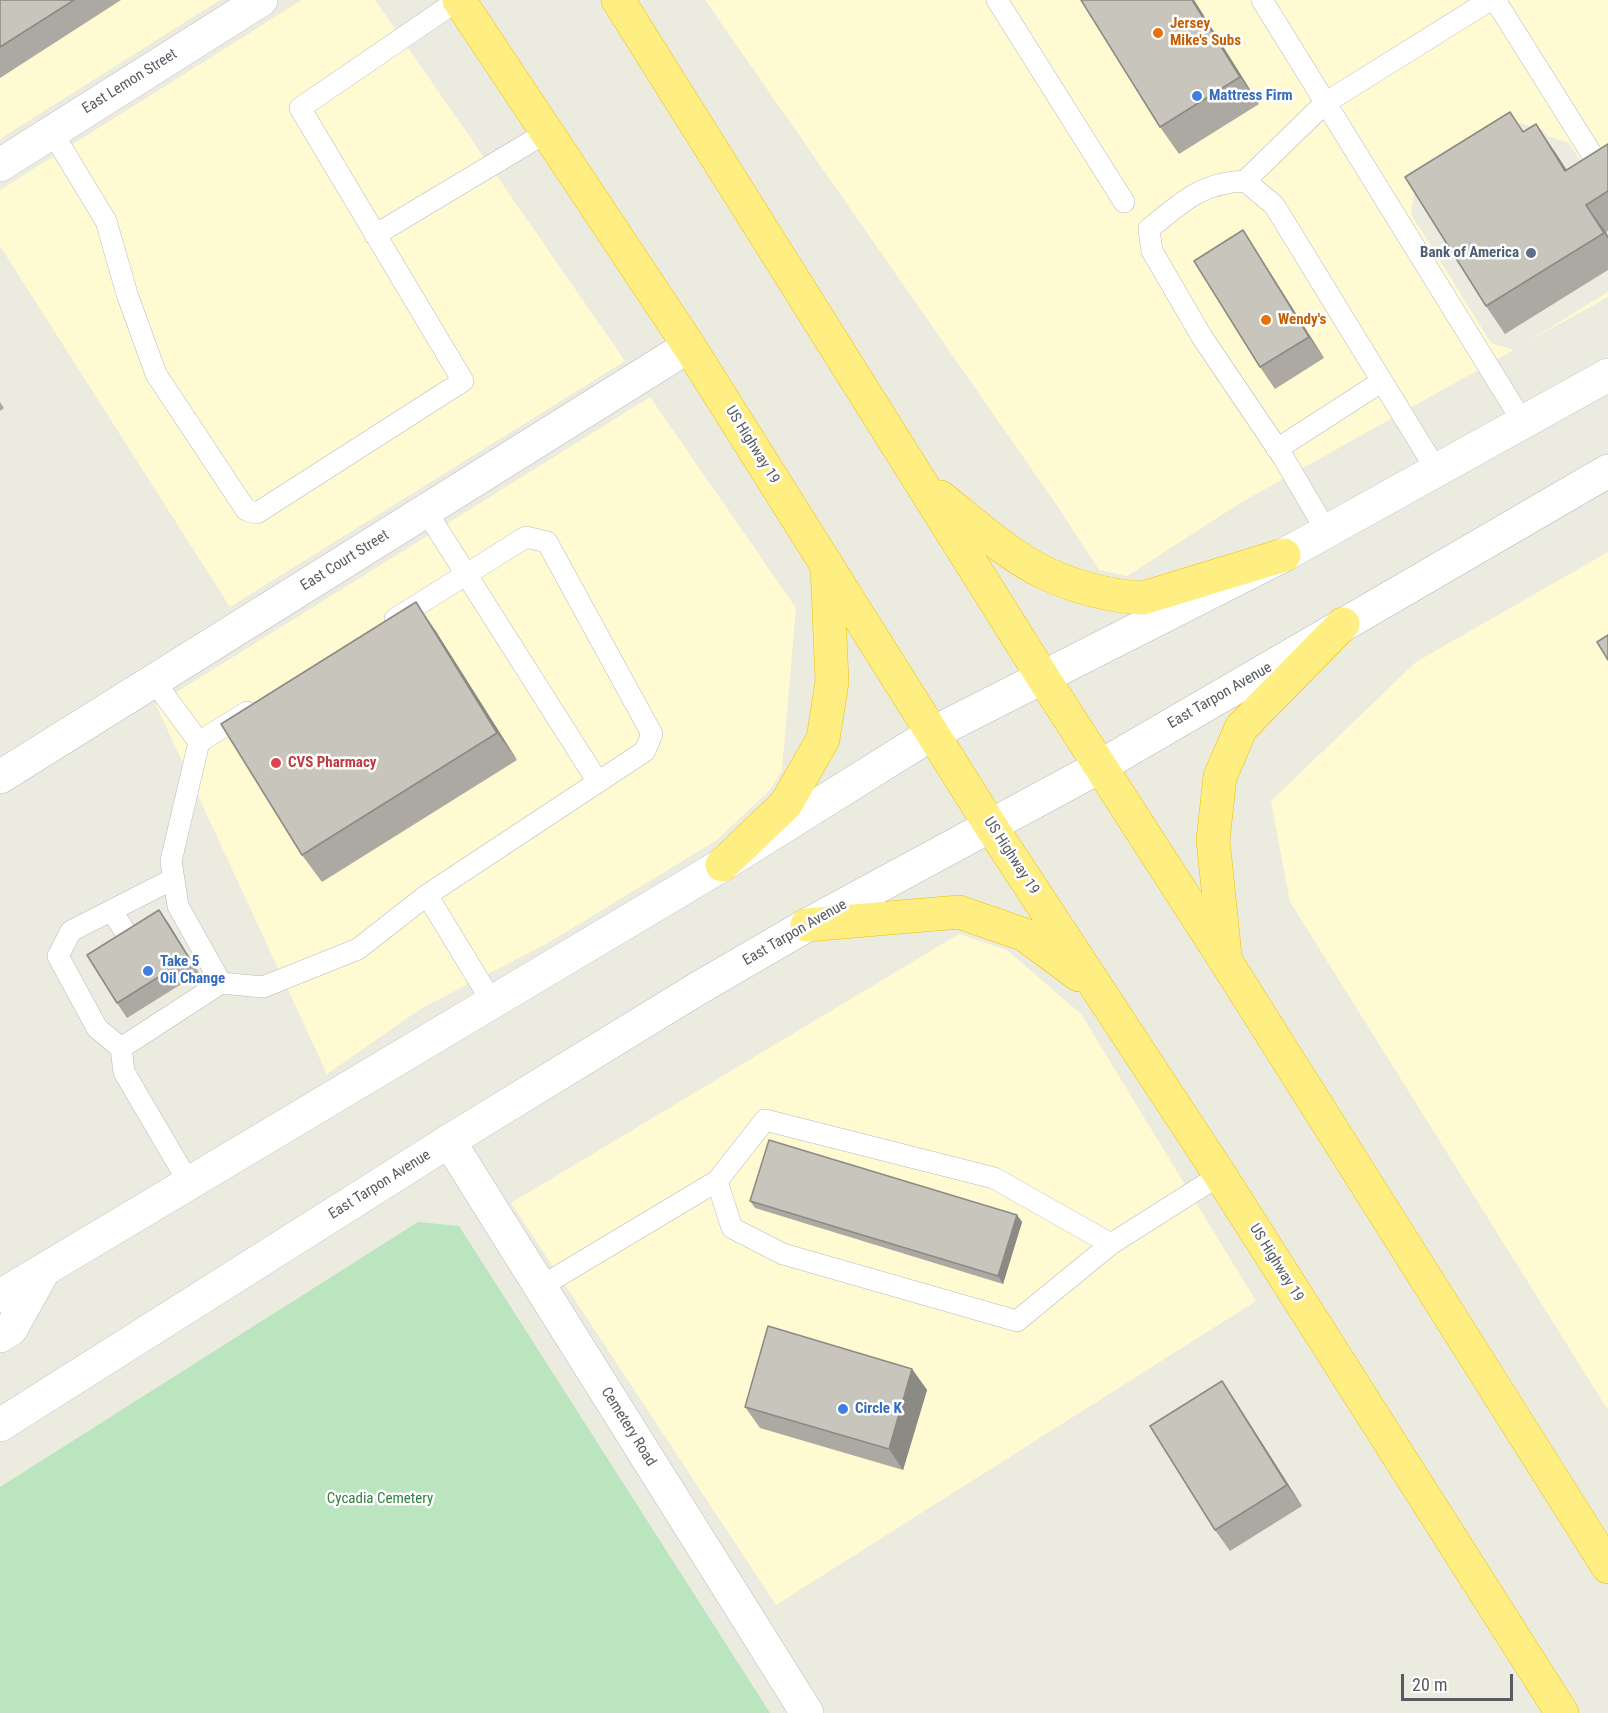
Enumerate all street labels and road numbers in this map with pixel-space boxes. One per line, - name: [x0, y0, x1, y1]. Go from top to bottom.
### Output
- street label: East Lemon Street: [79, 46, 181, 118]
- street label: US Highway 19: [721, 403, 783, 487]
- street label: East Court Street: [298, 527, 392, 595]
- street label: East Tarpon Avenue: [1165, 659, 1275, 733]
- street label: US Highway 19: [979, 814, 1043, 898]
- street label: East Tarpon Avenue: [740, 896, 850, 970]
- street label: East Tarpon Avenue: [326, 1146, 434, 1224]
- street label: US Highway 19: [1245, 1221, 1307, 1305]
- street label: Cemetery Road: [597, 1384, 659, 1470]

